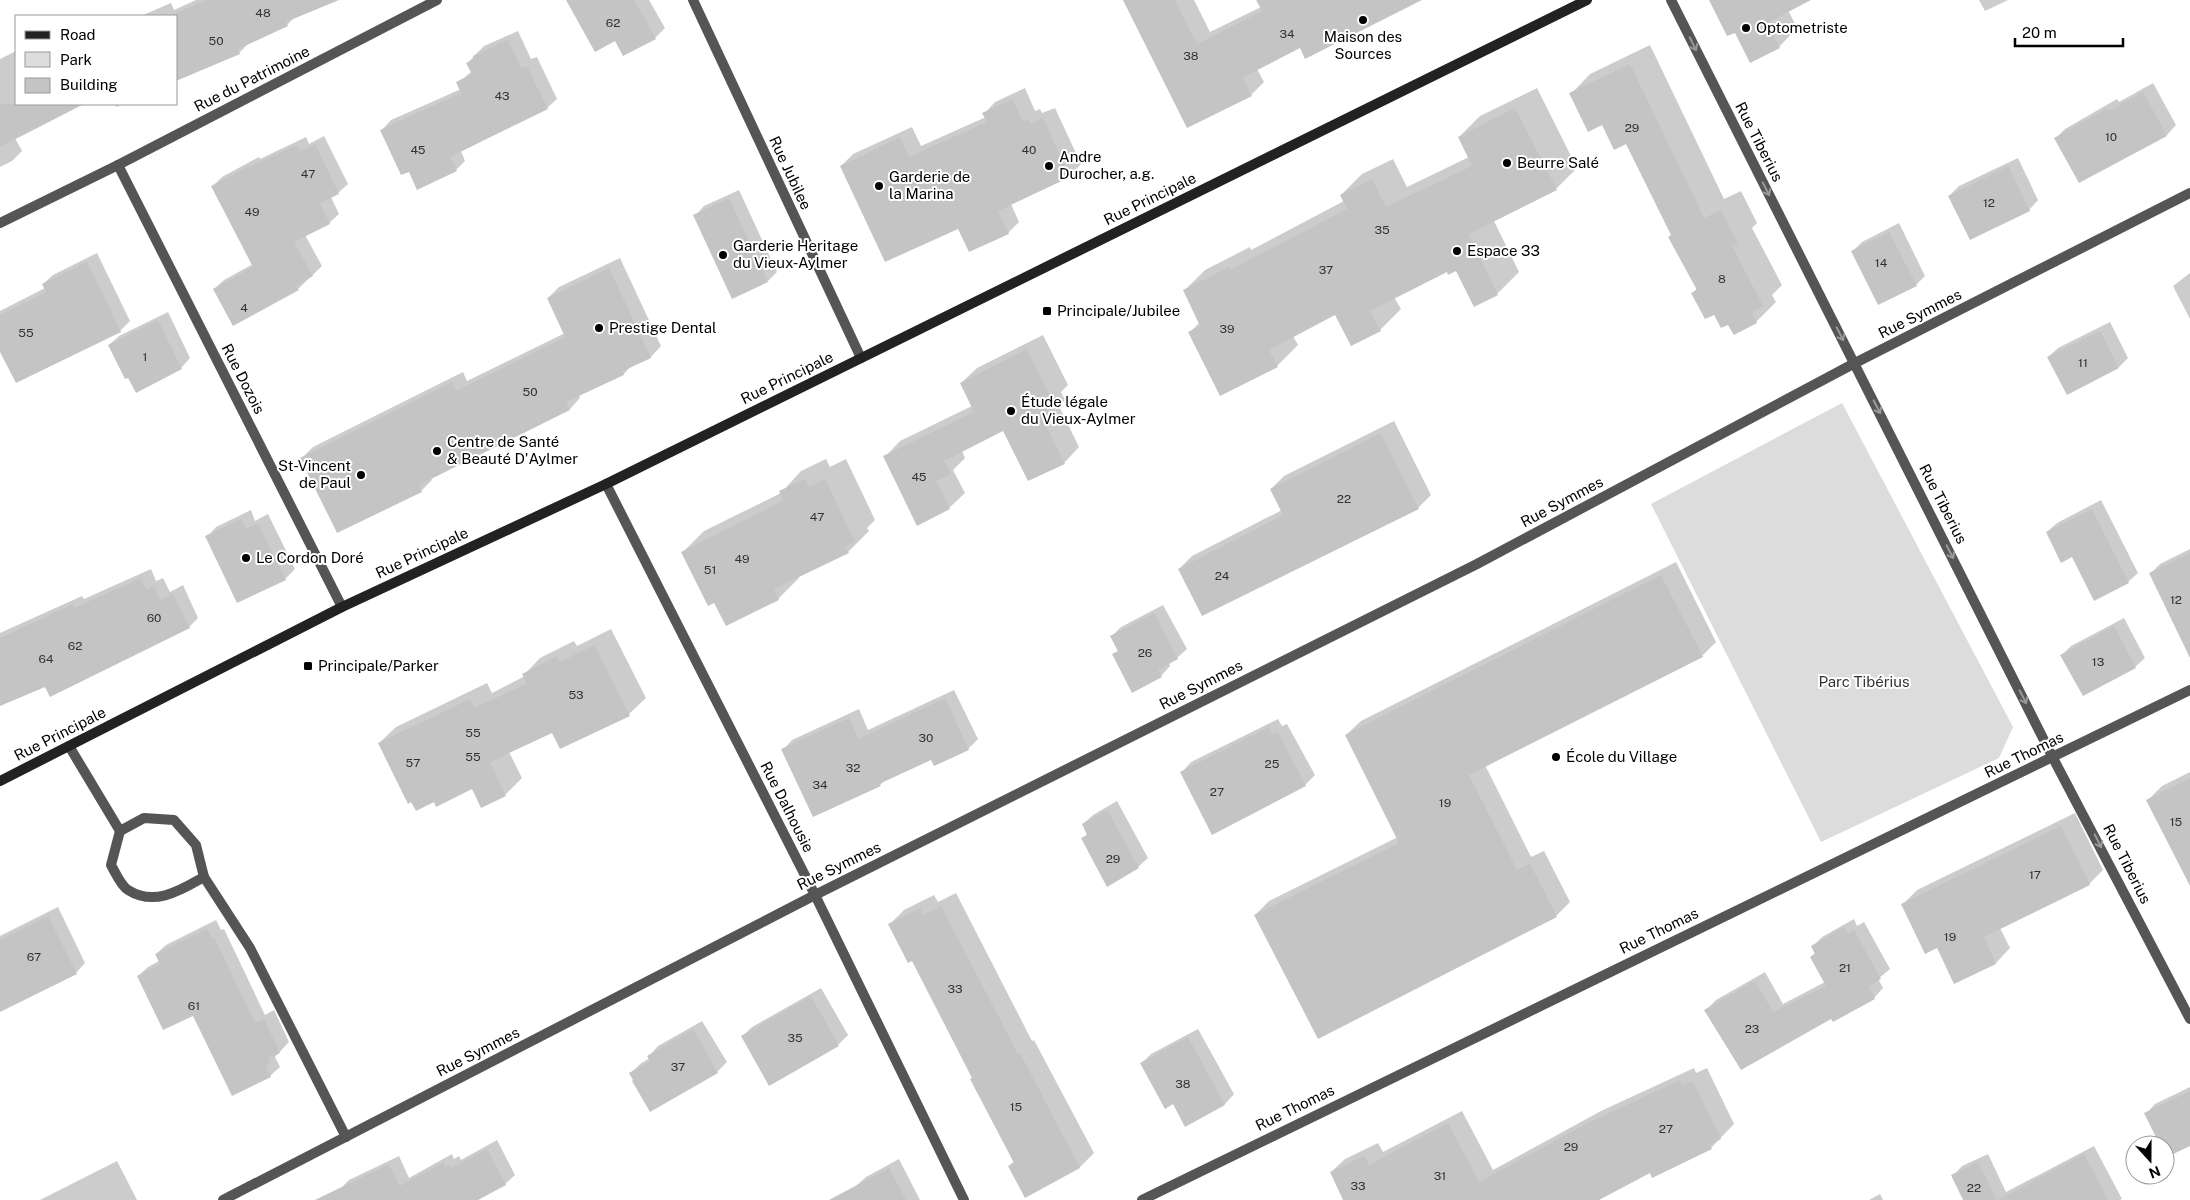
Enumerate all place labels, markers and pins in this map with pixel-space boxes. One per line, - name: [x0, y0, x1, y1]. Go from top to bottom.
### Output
- marker: Maison des Sources: [1357, 14, 1369, 26]
- place label: Optometriste: [1756, 19, 1848, 36]
- marker: Optometriste: [1740, 22, 1752, 34]
- place label: Maison des Sources: [1324, 28, 1402, 62]
- place label: Andre Durocher, a.g.: [1059, 148, 1154, 182]
- place label: Beurre Salé: [1517, 154, 1599, 171]
- marker: Beurre Salé: [1501, 157, 1513, 169]
- marker: Andre Durocher, a.g.: [1043, 160, 1055, 172]
- place label: Garderie de la Marina: [889, 168, 970, 202]
- marker: Garderie de la Marina: [873, 180, 885, 192]
- place label: Garderie Heritage du Vieux-Aylmer: [733, 237, 858, 271]
- place label: Espace 33: [1467, 242, 1540, 259]
- marker: Espace 33: [1451, 245, 1463, 257]
- marker: Garderie Heritage du Vieux-Aylmer: [717, 249, 729, 261]
- place label: Principale/Jubilee: [1057, 302, 1180, 319]
- marker: Principale/Jubilee: [1041, 305, 1053, 317]
- place label: Prestige Dental: [609, 319, 717, 336]
- marker: Prestige Dental: [593, 322, 605, 334]
- place label: Étude légale du Vieux-Aylmer: [1021, 393, 1136, 427]
- marker: Étude légale du Vieux-Aylmer: [1005, 405, 1017, 417]
- place label: Centre de Santé & Beauté D'Aylmer: [447, 433, 578, 467]
- marker: Centre de Santé & Beauté D'Aylmer: [431, 445, 443, 457]
- place label: St-Vincent de Paul: [278, 457, 351, 491]
- marker: St-Vincent de Paul: [355, 469, 367, 481]
- place label: Le Cordon Doré: [256, 549, 364, 566]
- marker: Le Cordon Doré: [240, 552, 252, 564]
- place label: Principale/Parker: [318, 657, 439, 674]
- marker: Principale/Parker: [302, 660, 314, 672]
- place label: École du Village: [1566, 748, 1677, 765]
- marker: École du Village: [1550, 751, 1562, 763]

